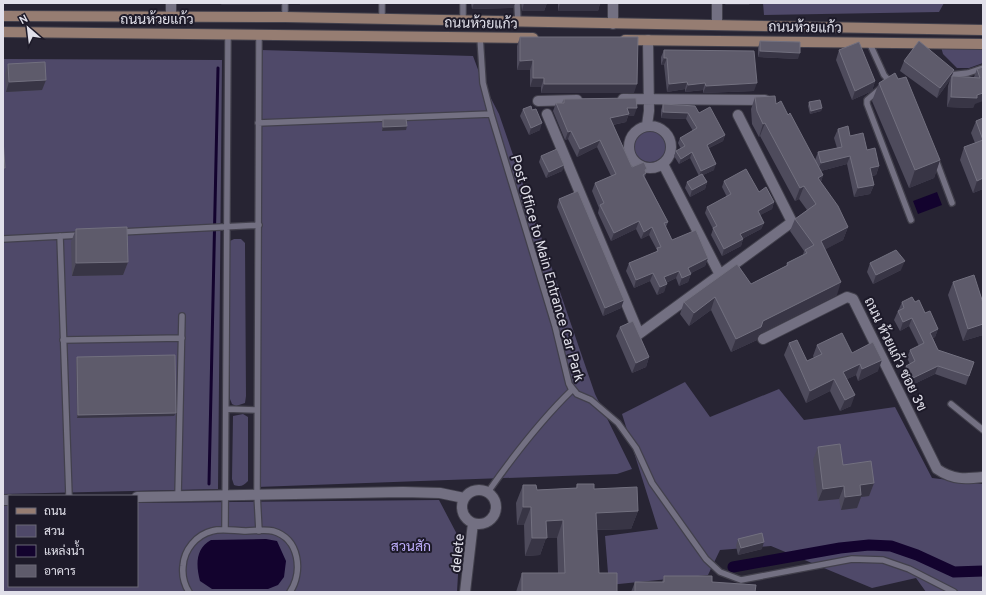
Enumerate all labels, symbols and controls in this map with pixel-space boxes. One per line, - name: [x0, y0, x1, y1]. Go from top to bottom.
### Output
- north arrow: [8, 8, 48, 48]
- street label: ถนนห้วยแก้ว: [120, 10, 194, 29]
- text: N: [17, 12, 31, 28]
- street label: ถนนห้วยแก้ว: [444, 13, 518, 34]
- street label: ถนนห้วยแก้ว: [768, 17, 842, 38]
- street label: Post Office to Main Entrance Car Park: [506, 153, 587, 384]
- street label: ถนน ห้วยแก้ว ซอย 3ข: [860, 294, 931, 414]
- legend: [8, 495, 138, 587]
- text: ถนน: [44, 504, 67, 520]
- text: สวน: [44, 524, 65, 540]
- street label: delete: [448, 533, 469, 574]
- park label: สวนสัก: [391, 539, 431, 556]
- text: แหล่งน้ำ: [44, 540, 84, 560]
- text: อาคาร: [44, 564, 76, 580]

